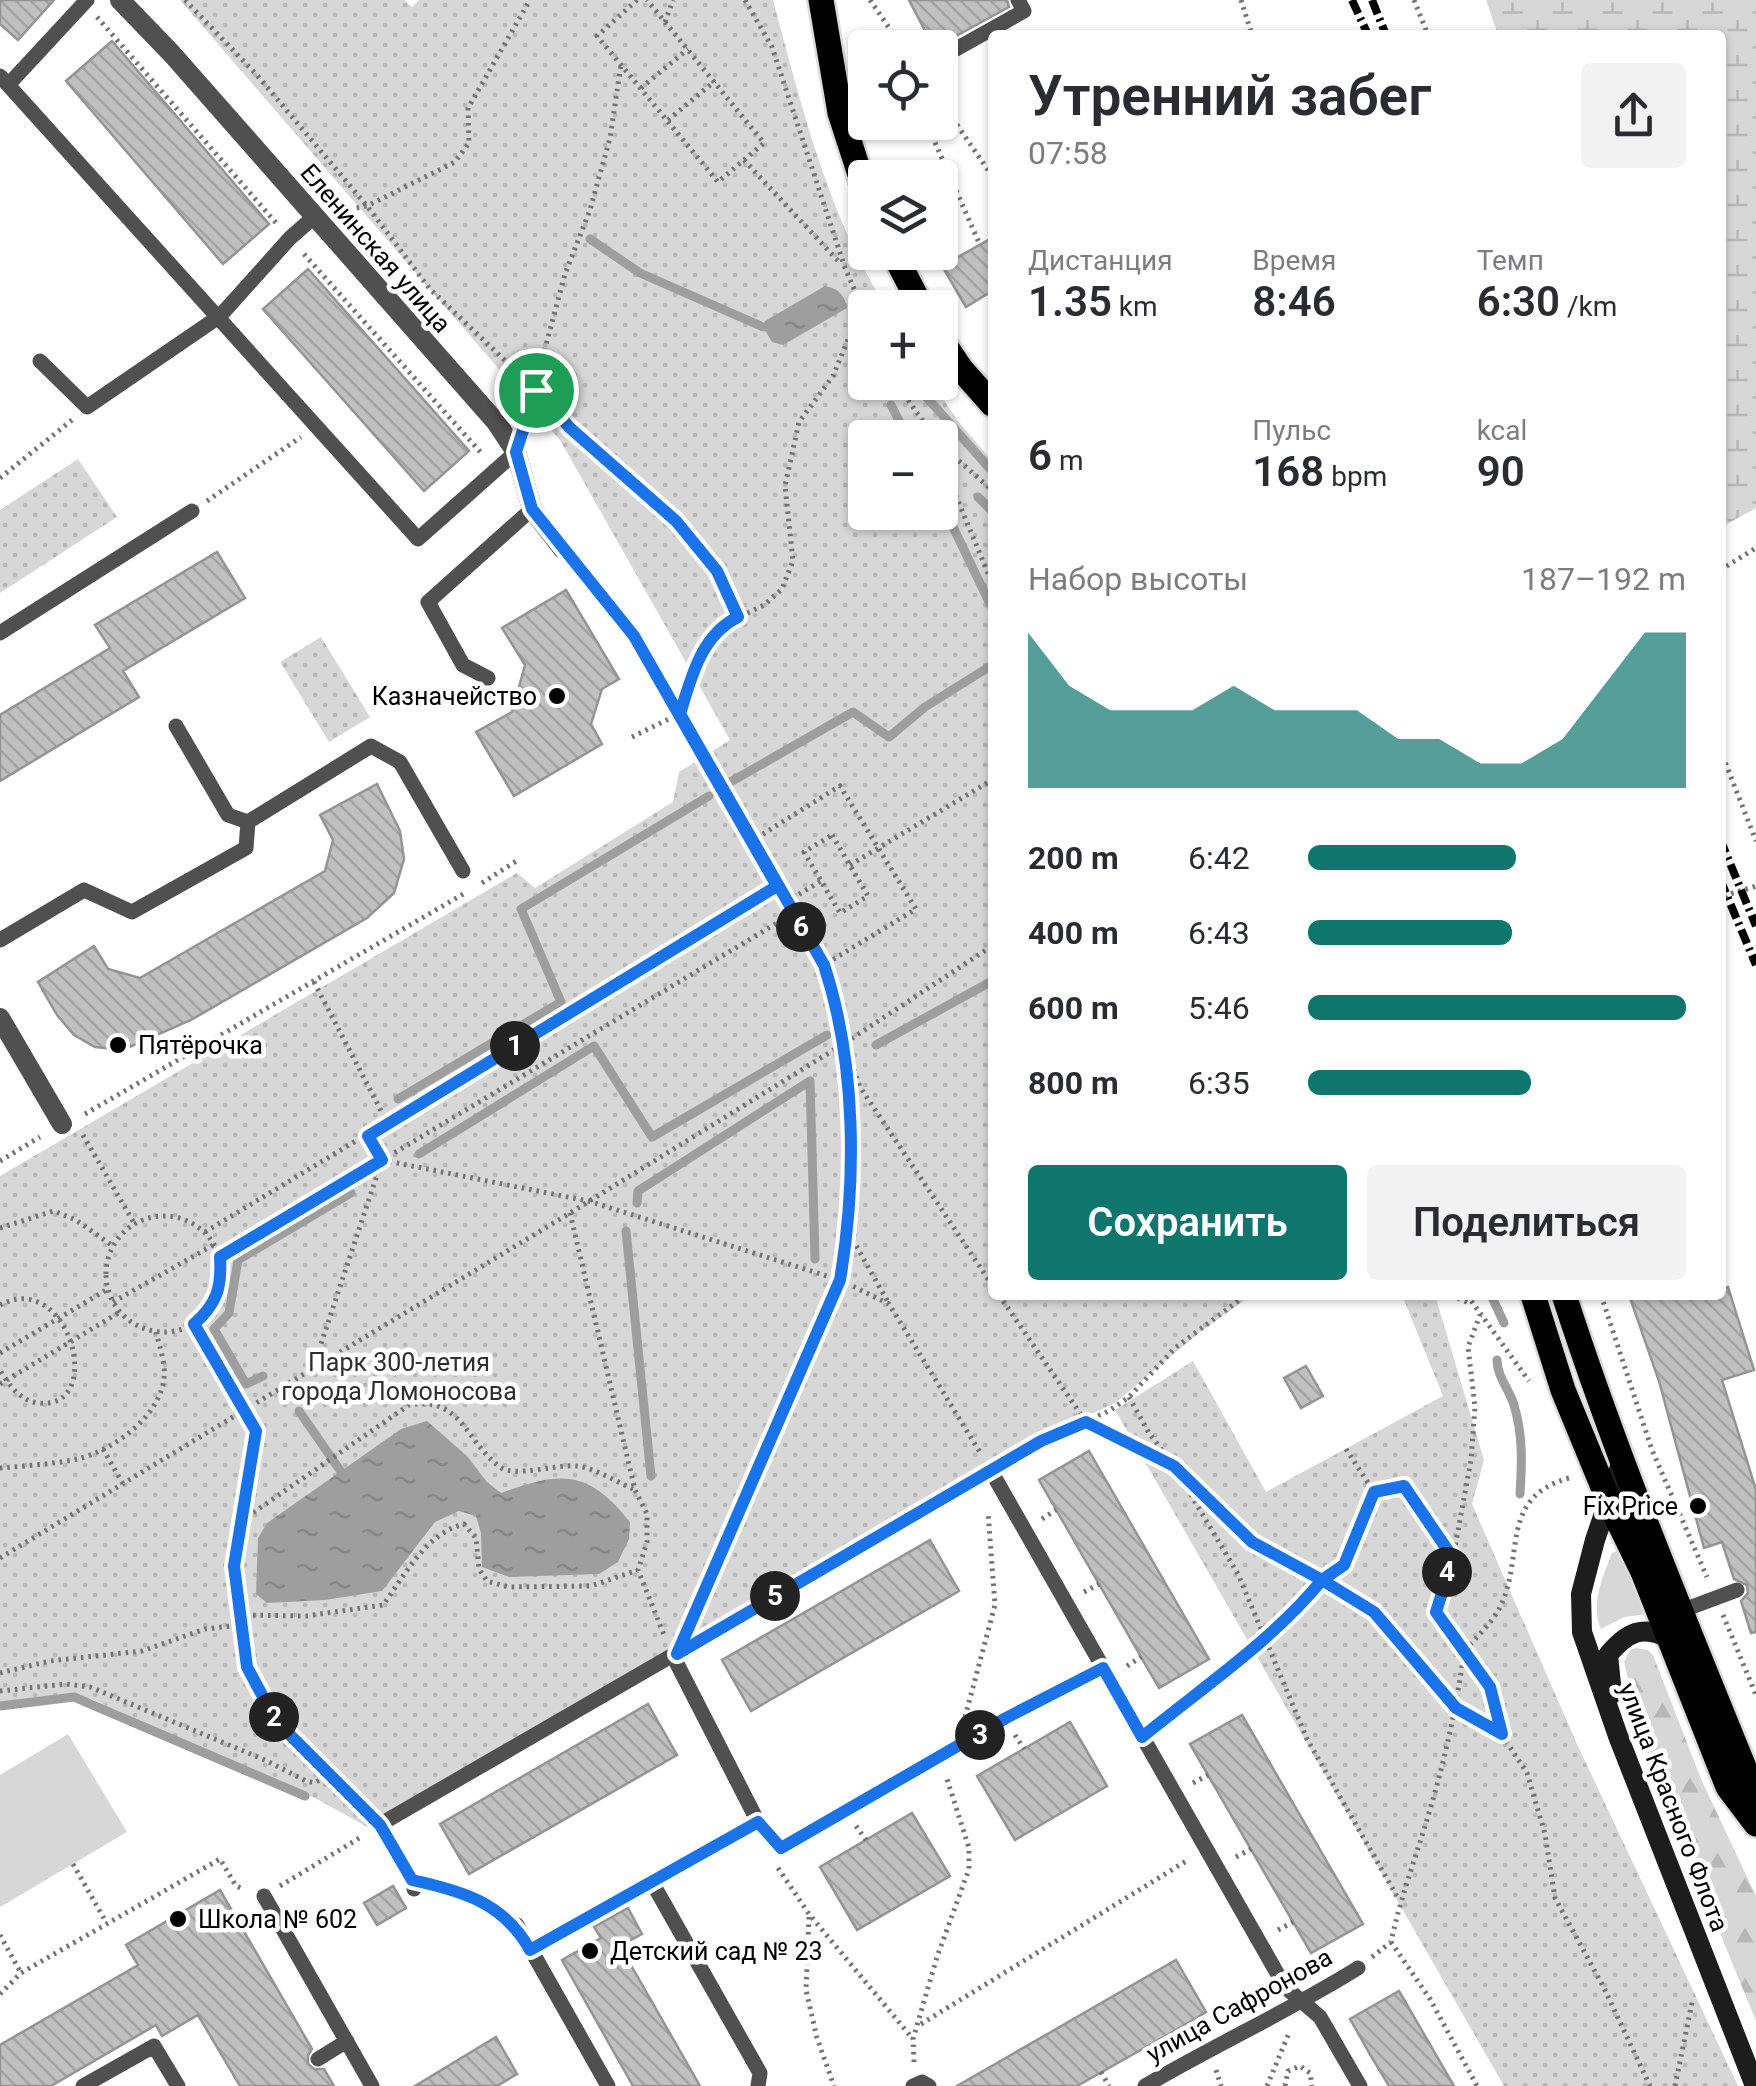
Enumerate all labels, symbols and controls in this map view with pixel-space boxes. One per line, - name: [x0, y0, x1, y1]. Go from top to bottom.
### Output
- map controls: [848, 30, 958, 530]
- button: locate: [848, 30, 958, 140]
- button: share: [1581, 63, 1686, 168]
- text: Утренний забег: [1028, 64, 1431, 128]
- text: 07:58: [1028, 134, 1108, 172]
- street label: Еленинская улица: [295, 158, 457, 339]
- button: layers: [848, 160, 958, 270]
- text: Дистанция: [1028, 244, 1173, 277]
- text: Время: [1252, 244, 1336, 277]
- text: Темп: [1477, 244, 1544, 277]
- text: 1.35: [1028, 277, 1112, 326]
- text: 8:46: [1252, 277, 1336, 326]
- text: 6:30: [1477, 277, 1560, 326]
- button: +: [848, 290, 958, 400]
- text: km: [1112, 290, 1158, 323]
- text: /km: [1560, 290, 1617, 323]
- pin: [494, 348, 579, 433]
- icon: arrive: [509, 363, 564, 418]
- text: Пульс: [1252, 414, 1331, 447]
- text: kcal: [1477, 414, 1527, 447]
- button: −: [848, 420, 958, 530]
- text: 6: [1028, 431, 1052, 480]
- text: m: [1052, 444, 1084, 477]
- text: 168: [1252, 447, 1324, 496]
- text: 90: [1477, 447, 1525, 496]
- text: bpm: [1324, 460, 1387, 493]
- text: Набор высоты: [1028, 560, 1248, 598]
- text: 187–192 m: [1521, 560, 1686, 598]
- place label: Казначейство: [372, 682, 537, 711]
- marker: Казначейство: [546, 685, 568, 707]
- text: 200 m: [1028, 839, 1119, 877]
- text: 6:42: [1188, 839, 1250, 877]
- pin: 6: [776, 902, 826, 952]
- text: 6: [793, 910, 809, 943]
- text: 400 m: [1028, 914, 1119, 952]
- text: 6:43: [1188, 914, 1250, 952]
- text: 600 m: [1028, 989, 1119, 1027]
- text: 5:46: [1188, 989, 1250, 1027]
- pin: 1: [490, 1021, 540, 1071]
- text: 1: [507, 1029, 523, 1062]
- place label: Пятёрочка: [138, 1031, 263, 1060]
- marker: Пятёрочка: [107, 1034, 129, 1056]
- text: 800 m: [1028, 1064, 1119, 1102]
- text: 6:35: [1188, 1064, 1250, 1102]
- button: Сохранить: [1028, 1165, 1347, 1280]
- button: Поделиться: [1367, 1165, 1686, 1280]
- park label: Парк 300-летия города Ломоносова: [281, 1348, 517, 1406]
- place label: Fix Price: [1583, 1492, 1678, 1521]
- marker: Fix Price: [1687, 1495, 1709, 1517]
- pin: 4: [1422, 1547, 1472, 1597]
- text: 4: [1439, 1555, 1455, 1588]
- pin: 5: [750, 1571, 800, 1621]
- text: 5: [767, 1579, 783, 1612]
- street label: улица Красного Флота: [1613, 1679, 1734, 1936]
- pin: 2: [249, 1692, 299, 1742]
- text: 2: [266, 1700, 282, 1733]
- pin: 3: [955, 1710, 1005, 1760]
- text: 3: [972, 1718, 988, 1751]
- place label: Школа № 602: [198, 1905, 357, 1934]
- marker: Школа № 602: [167, 1908, 189, 1930]
- place label: Детский сад № 23: [610, 1937, 823, 1966]
- marker: Детский сад № 23: [579, 1940, 601, 1962]
- street label: улица Сафронова: [1141, 1942, 1337, 2068]

